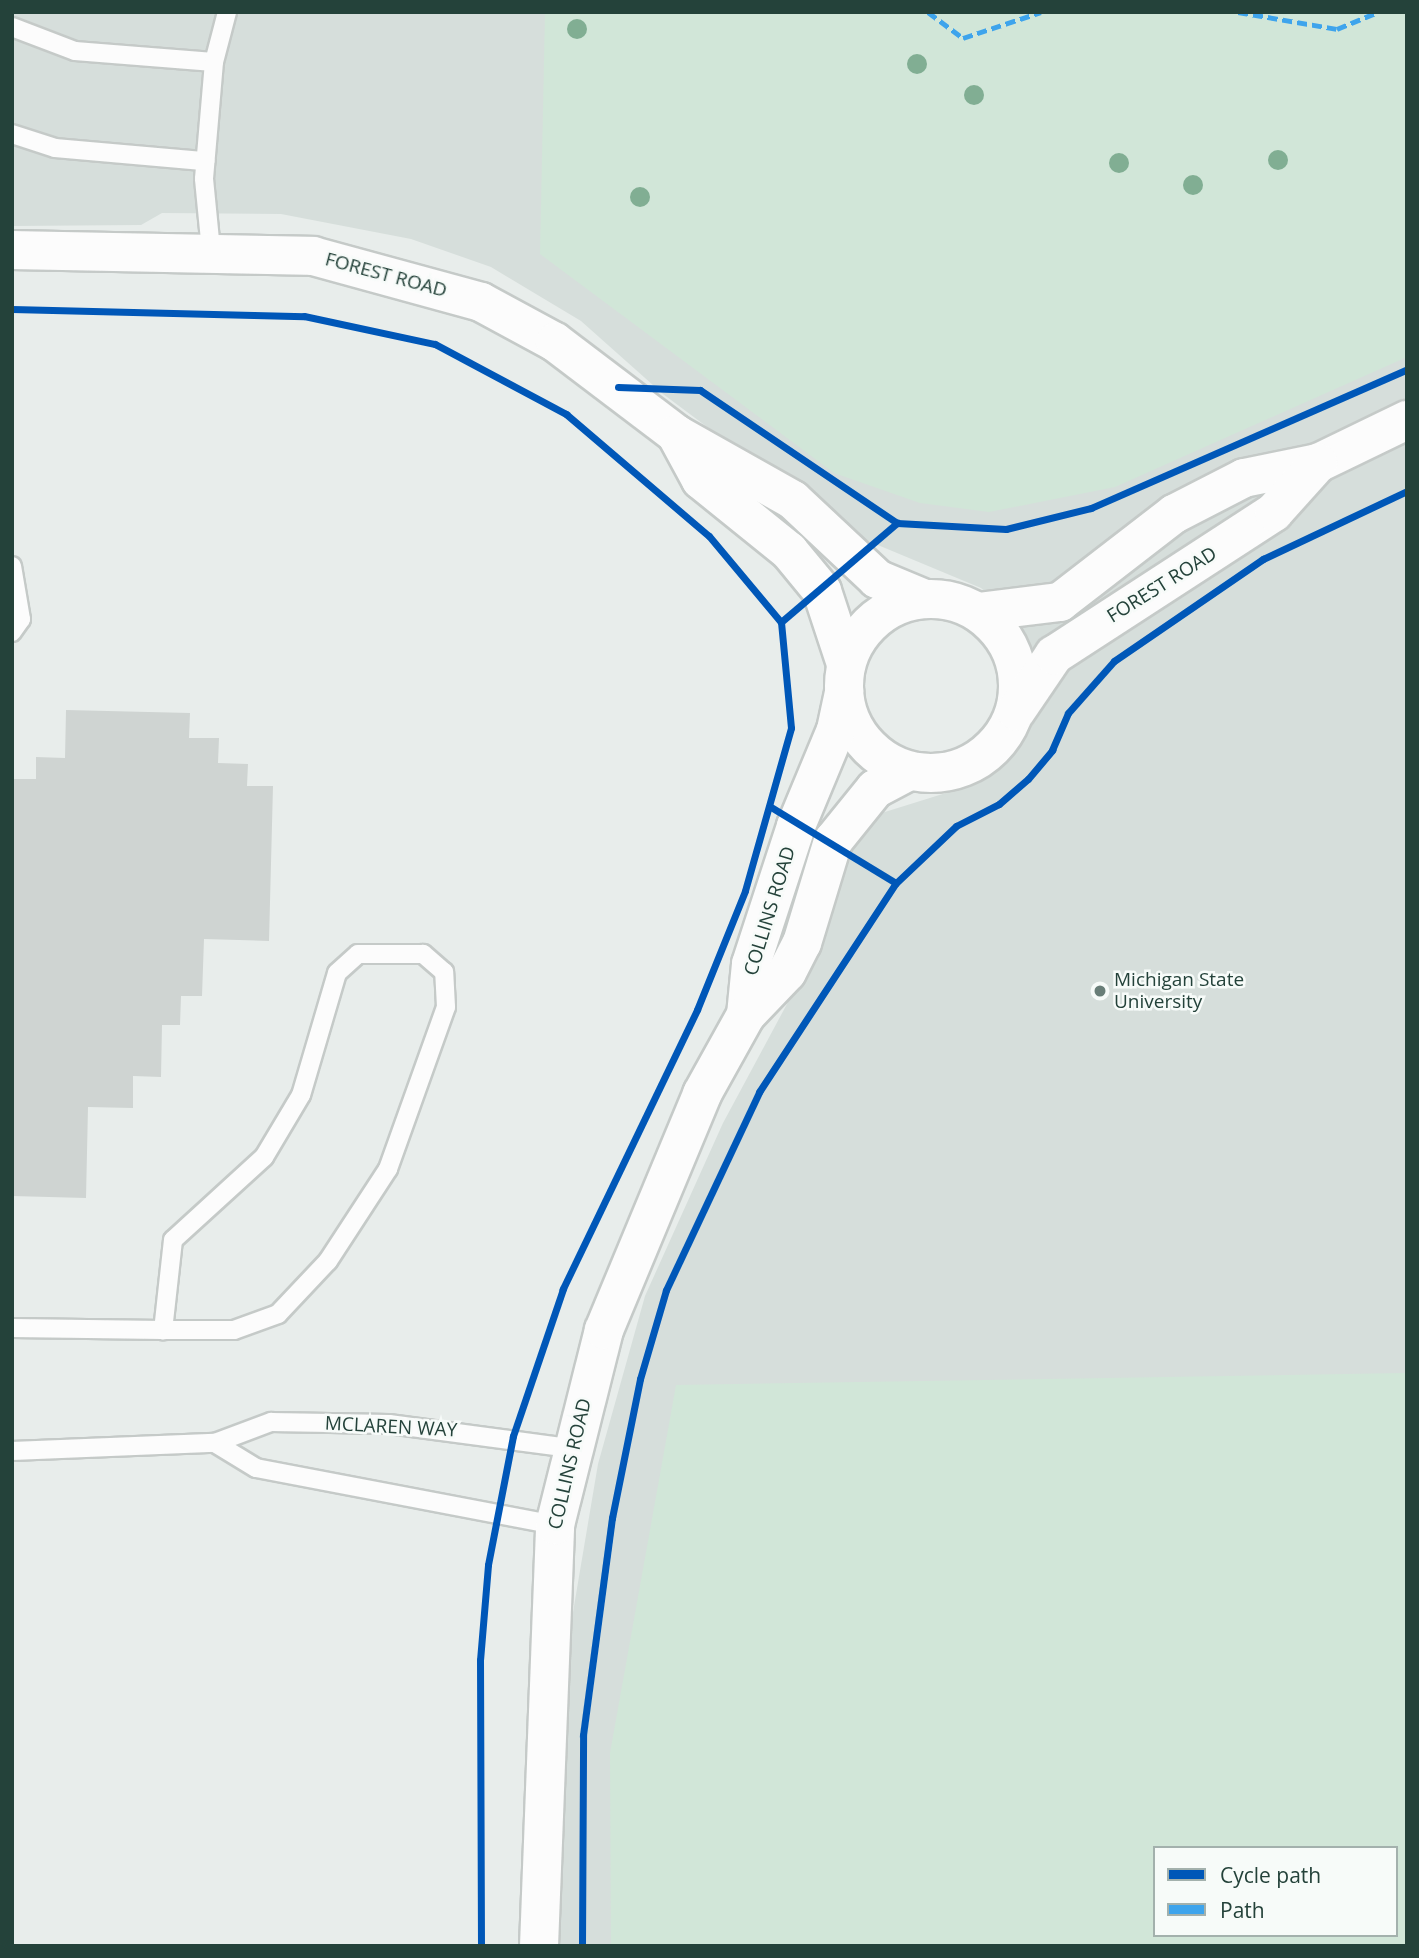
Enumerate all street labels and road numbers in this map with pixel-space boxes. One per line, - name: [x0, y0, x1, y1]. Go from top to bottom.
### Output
- street label: FOREST ROAD: [323, 248, 449, 302]
- street label: FOREST ROAD: [1103, 542, 1221, 628]
- street label: COLLINS ROAD: [740, 844, 800, 978]
- street label: COLLINS ROAD: [544, 1396, 596, 1532]
- street label: MCLAREN WAY: [324, 1412, 458, 1442]

